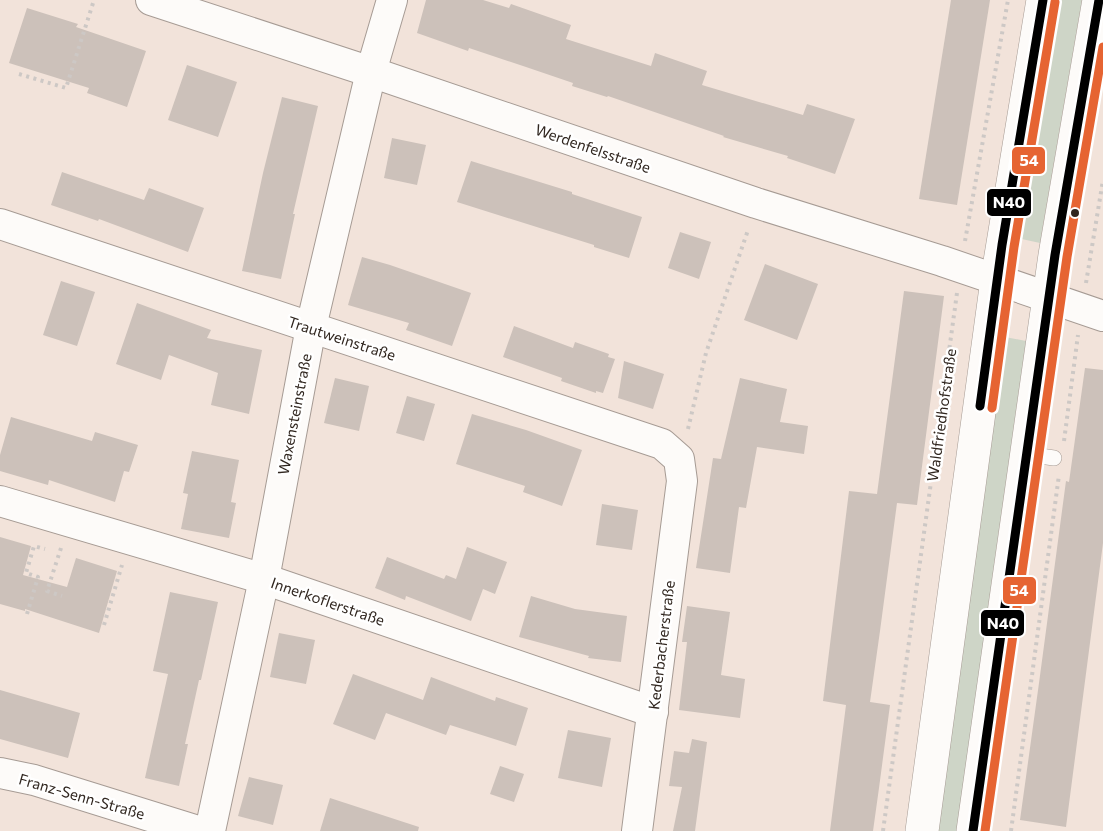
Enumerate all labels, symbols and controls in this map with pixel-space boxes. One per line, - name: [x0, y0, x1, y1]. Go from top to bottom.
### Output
- street label: Werdenfelsstraße: [533, 120, 653, 176]
- line badge: 54: [1011, 146, 1046, 175]
- text: 54: [1019, 150, 1039, 169]
- line badge: N40: [986, 188, 1032, 217]
- text: N40: [993, 192, 1025, 211]
- unlabelled marker: [1069, 207, 1081, 219]
- street label: Trautweinstraße: [286, 312, 398, 364]
- street label: Waldfriedhofstraße: [923, 347, 959, 483]
- street label: Waxensteinstraße: [273, 352, 315, 476]
- street label: Innerkoflerstraße: [269, 573, 387, 629]
- line badge: 54: [1002, 576, 1037, 605]
- street label: Kederbacherstraße: [644, 579, 678, 711]
- text: 54: [1009, 580, 1029, 599]
- line badge: N40: [980, 609, 1025, 637]
- text: N40: [987, 613, 1019, 632]
- street label: Franz-Senn-Straße: [17, 769, 147, 823]

